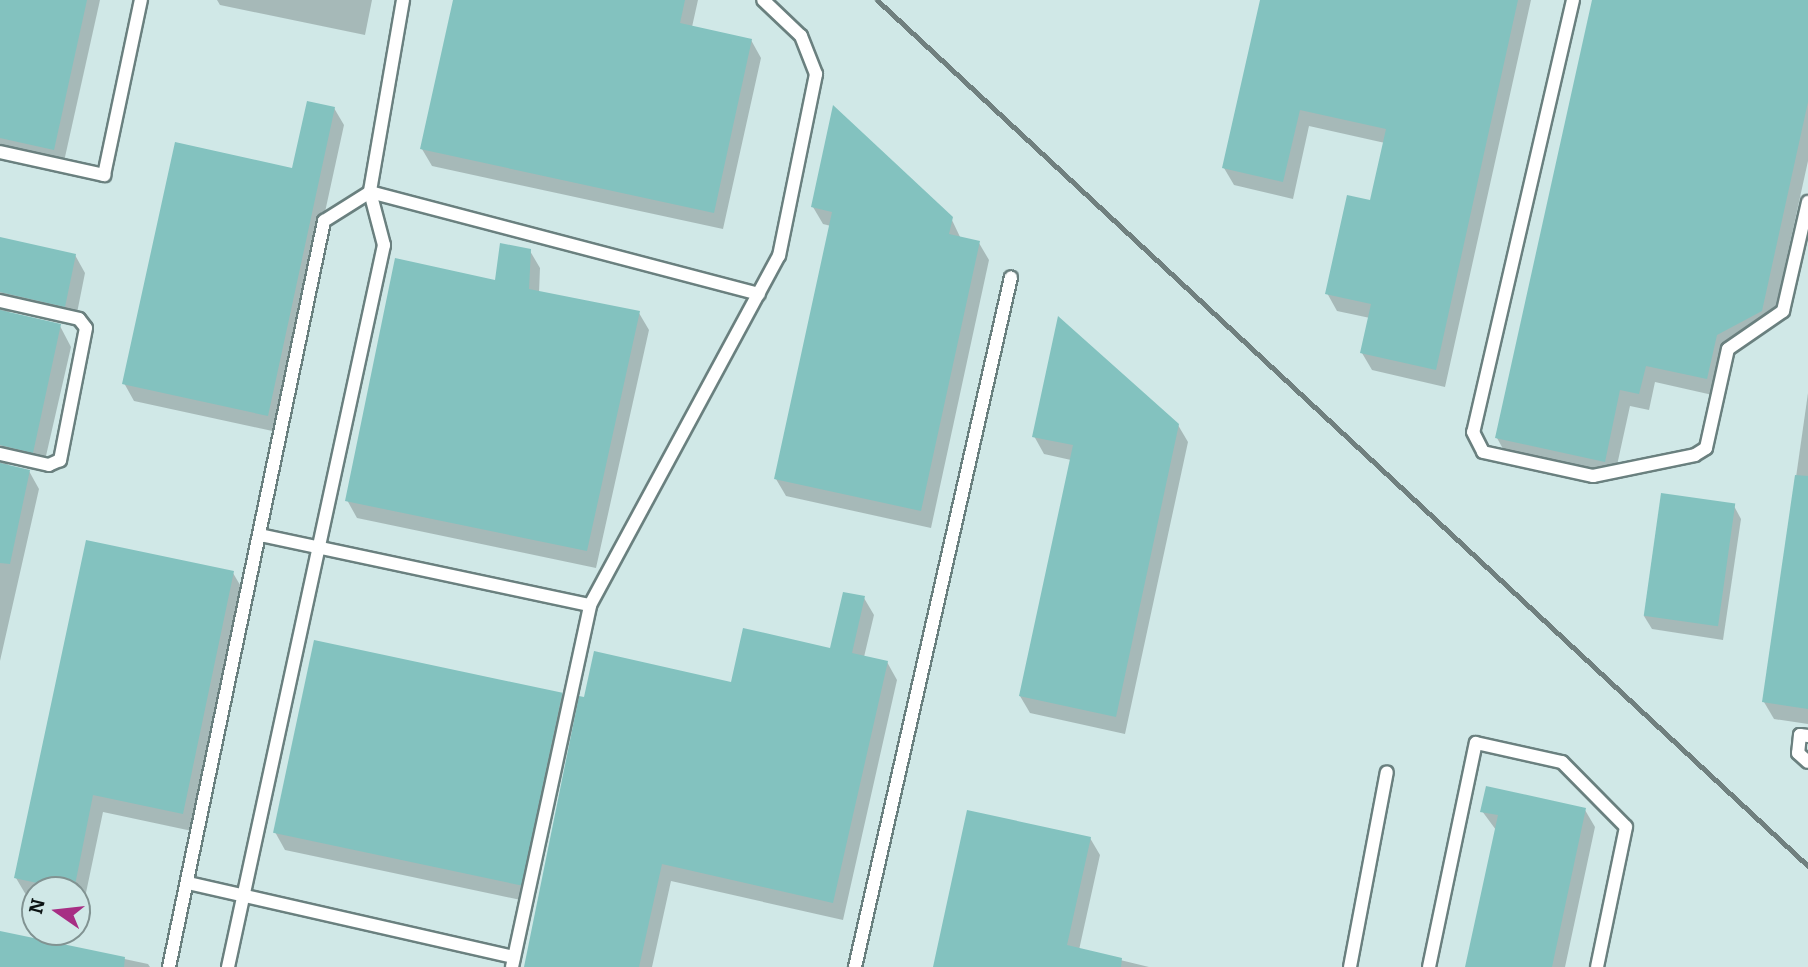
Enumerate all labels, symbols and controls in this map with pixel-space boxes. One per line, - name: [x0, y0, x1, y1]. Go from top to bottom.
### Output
- north arrow: [21, 876, 91, 946]
- text: N: [24, 896, 50, 916]

